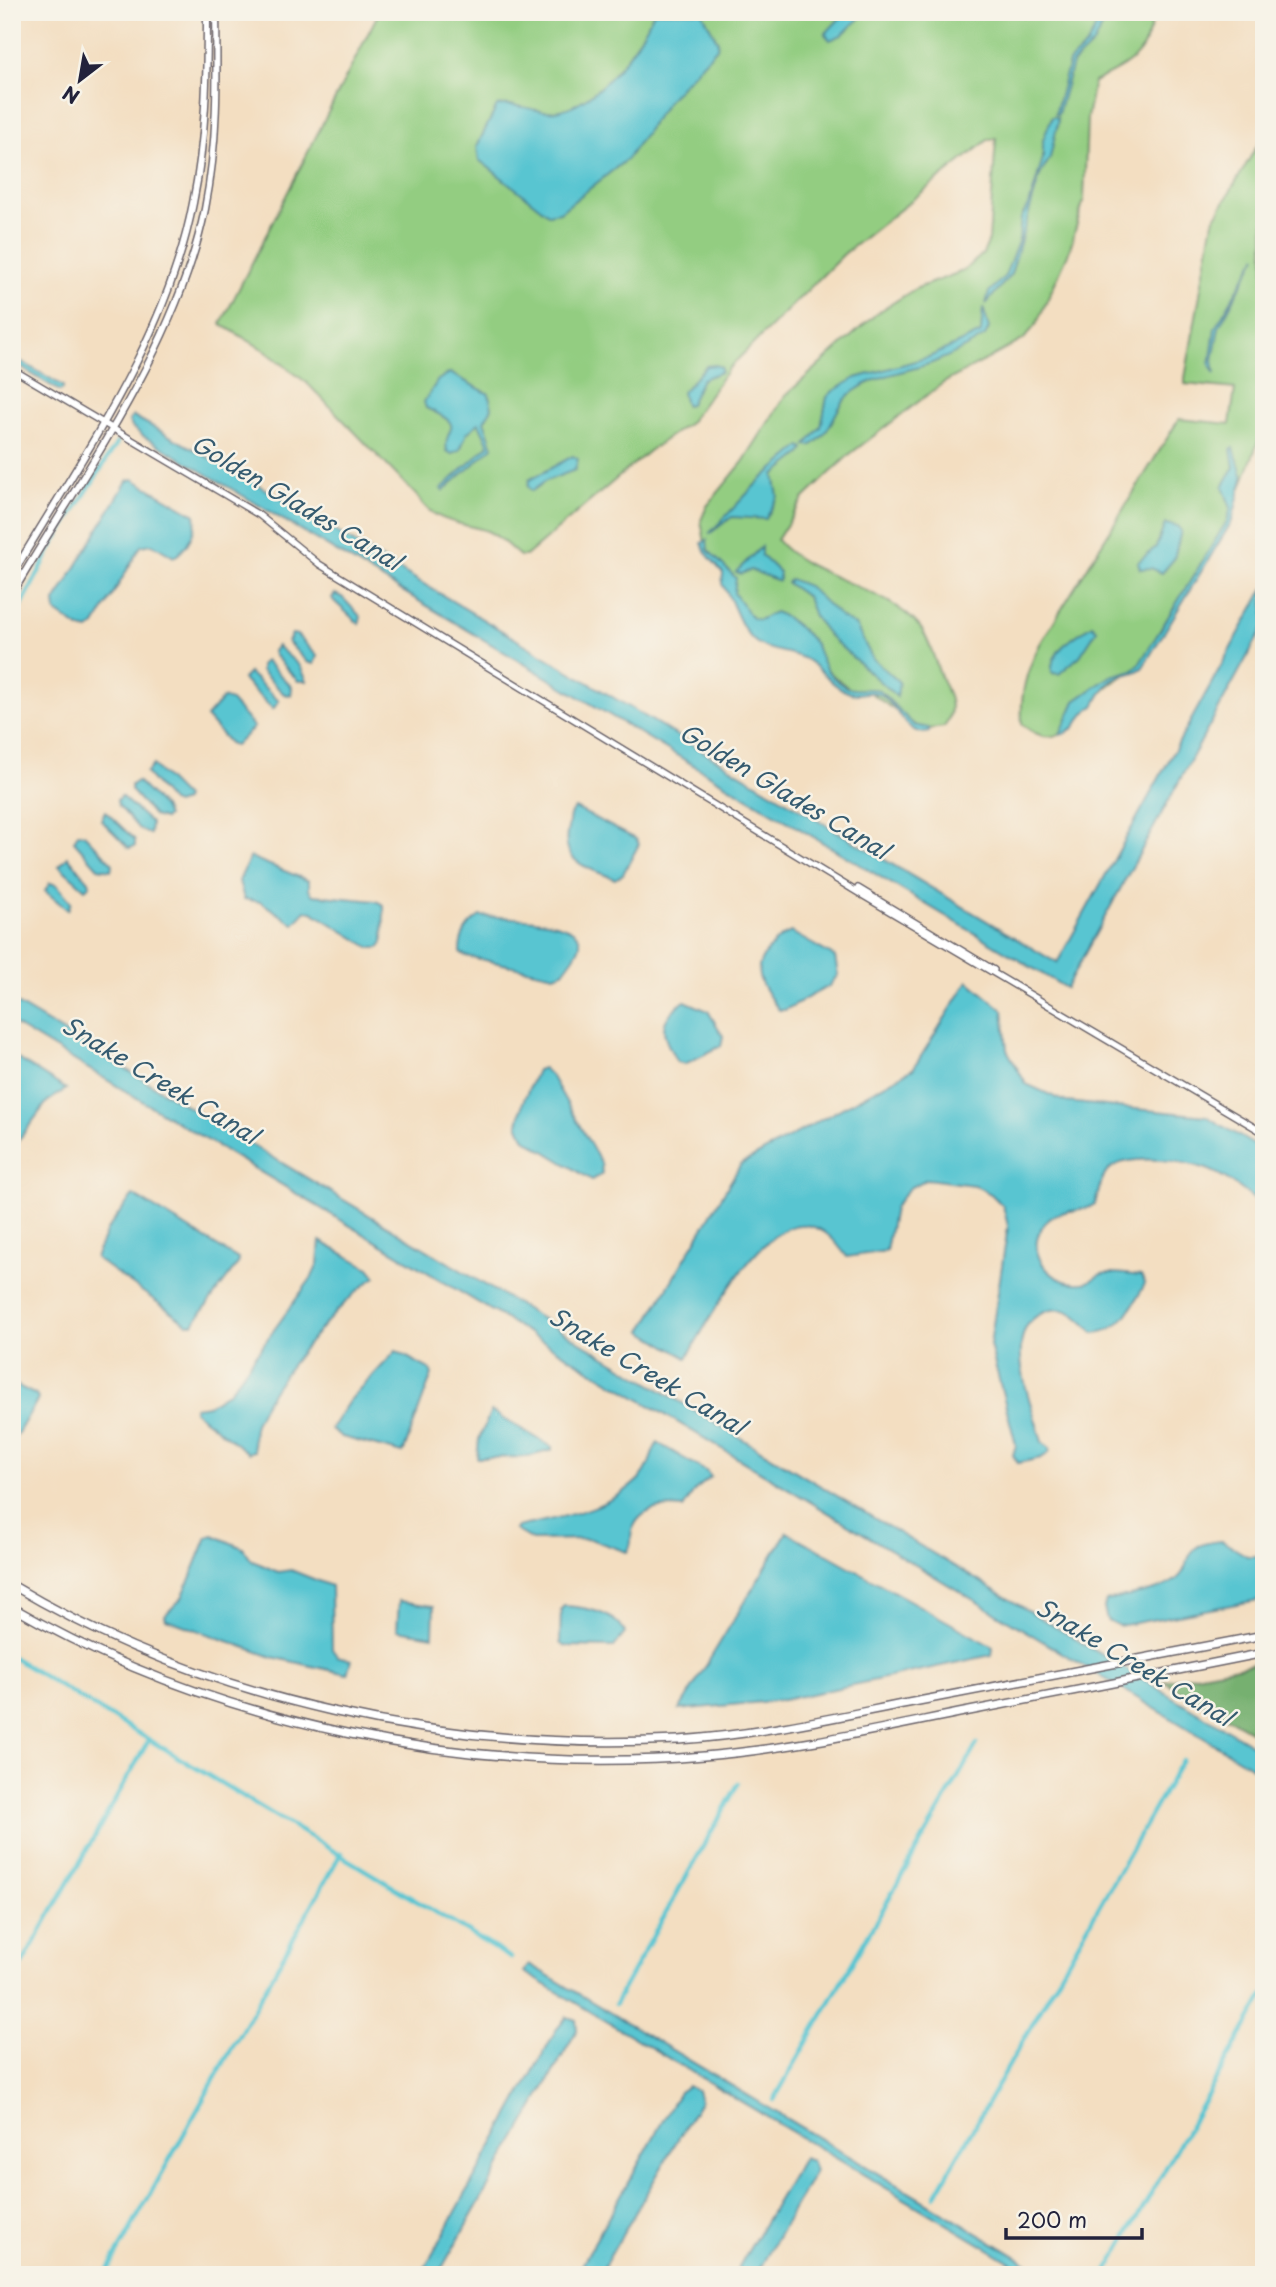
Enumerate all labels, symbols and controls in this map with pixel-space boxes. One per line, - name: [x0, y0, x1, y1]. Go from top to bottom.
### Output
- north arrow: [46, 46, 116, 116]
- text: N: [57, 80, 84, 111]
- water label: Golden Glades Canal: [185, 424, 412, 580]
- water label: Golden Glades Canal: [673, 713, 900, 869]
- water label: Snake Creek Canal: [56, 1006, 269, 1154]
- water label: Snake Creek Canal: [543, 1297, 756, 1445]
- water label: Snake Creek Canal: [1030, 1588, 1243, 1736]
- scale bar: [1006, 2196, 1143, 2240]
- text: 200 m: [1017, 2203, 1087, 2235]

